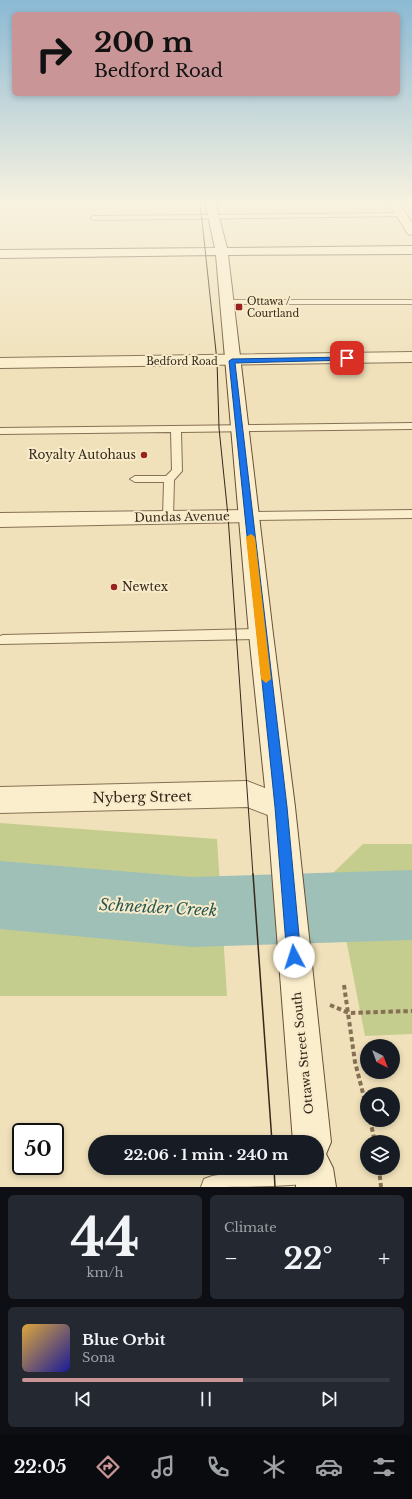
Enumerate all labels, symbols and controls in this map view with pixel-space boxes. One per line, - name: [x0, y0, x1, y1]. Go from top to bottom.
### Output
- text: 200 m: [94, 25, 193, 60]
- icon: right: [28, 28, 80, 80]
- text: Bedford Road: [94, 60, 223, 82]
- place label: Ottawa / Courtland: [247, 295, 299, 320]
- marker: Ottawa / Courtland: [234, 302, 244, 312]
- pin: [330, 341, 364, 375]
- icon: arrive: [336, 347, 358, 369]
- street label: Bedford Road: [146, 355, 218, 368]
- place label: Royalty Autohaus: [28, 447, 136, 462]
- marker: Royalty Autohaus: [139, 450, 149, 460]
- street label: Dundas Avenue: [134, 508, 230, 525]
- place label: Newtex: [122, 579, 169, 594]
- marker: Newtex: [109, 582, 119, 592]
- street label: Nyberg Street: [92, 787, 193, 807]
- water label: Schneider Creek: [98, 894, 218, 920]
- position arrow: [273, 936, 315, 978]
- street label: Ottawa Street South: [289, 991, 316, 1115]
- north arrow: [360, 1039, 400, 1079]
- map controls: [360, 1039, 400, 1175]
- button: search: [360, 1087, 400, 1127]
- speed limit sign: 50: [12, 1123, 64, 1175]
- button: layers: [360, 1135, 400, 1175]
- text: 22:06 · 1 min · 240 m: [124, 1145, 288, 1164]
- text: 44: [70, 1206, 140, 1270]
- text: Climate: [224, 1219, 277, 1236]
- text: 22°: [283, 1240, 332, 1277]
- text: −: [224, 1245, 238, 1272]
- text: +: [378, 1245, 390, 1272]
- text: km/h: [87, 1264, 123, 1281]
- text: Blue Orbit: [82, 1330, 165, 1349]
- text: Sona: [82, 1349, 115, 1366]
- icon: previous: [72, 1388, 94, 1410]
- icon: pause: [195, 1388, 217, 1410]
- icon: next: [318, 1388, 340, 1410]
- icon: directions: [94, 1453, 122, 1481]
- icon: music: [149, 1453, 177, 1481]
- icon: phone: [204, 1453, 232, 1481]
- icon: climate: [260, 1453, 288, 1481]
- icon: car: [315, 1453, 343, 1481]
- icon: filters: [370, 1453, 398, 1481]
- text: 22:05: [14, 1456, 67, 1478]

